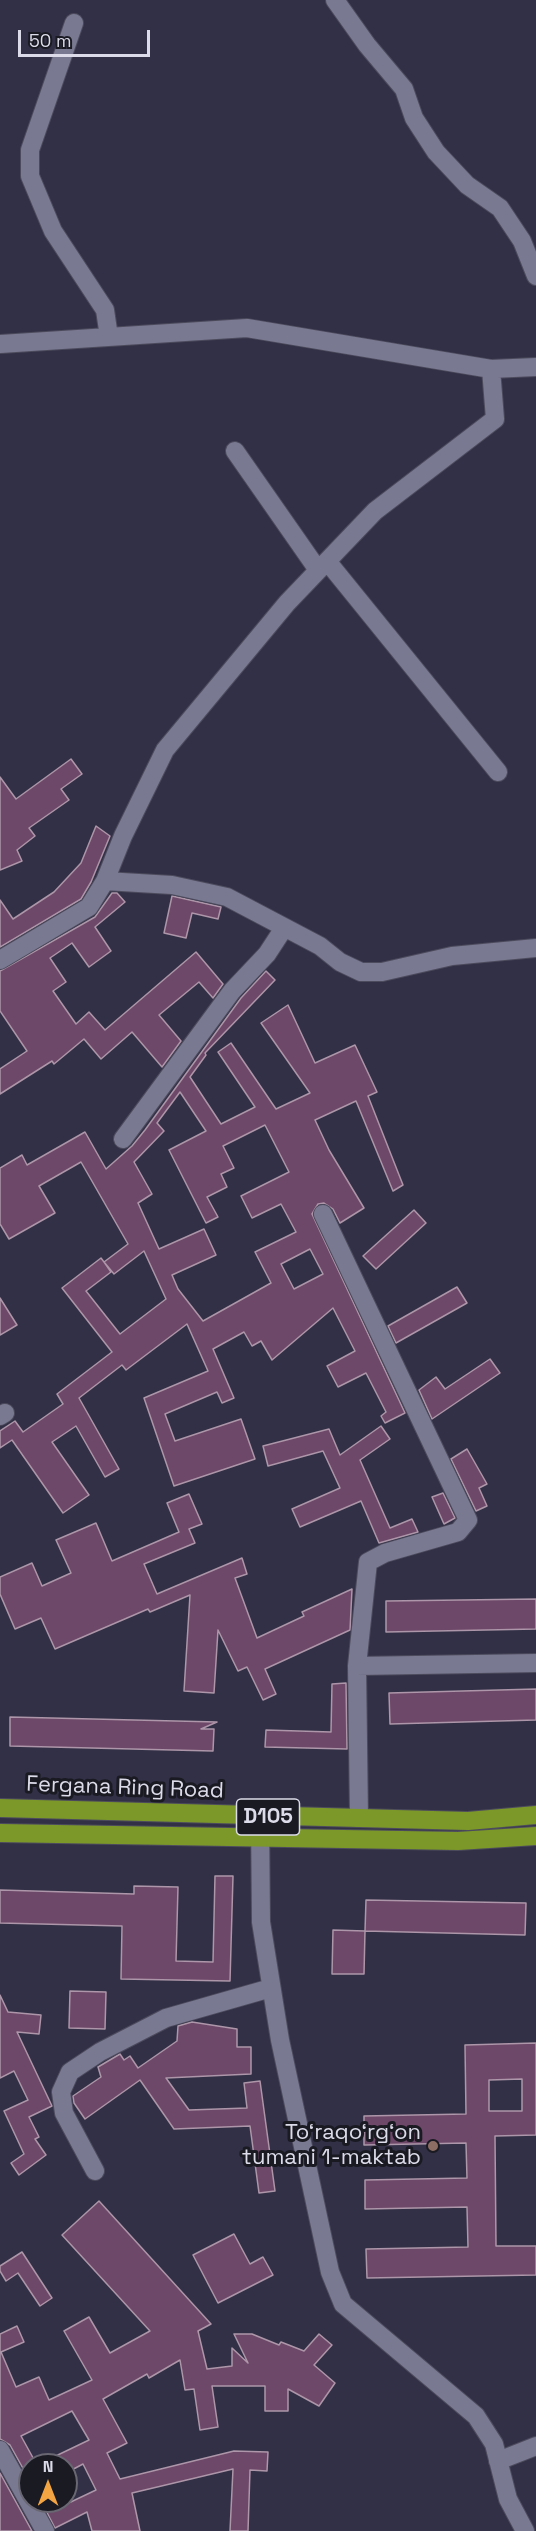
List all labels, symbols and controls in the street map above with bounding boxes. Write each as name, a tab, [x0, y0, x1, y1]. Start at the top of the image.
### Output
scale bar	[21, 18, 153, 56]
text: 50 m	[29, 29, 71, 52]
street label: Fergana Ring Road	[26, 1771, 224, 1805]
road number: D105	[236, 1799, 300, 1835]
place label: Toʻraqoʻrgʻon tumani 1-maktab	[242, 2120, 421, 2172]
marker: Toʻraqoʻrgʻon tumani 1-maktab	[426, 2139, 440, 2153]
north arrow	[18, 2453, 78, 2513]
text: N	[43, 2456, 53, 2477]

